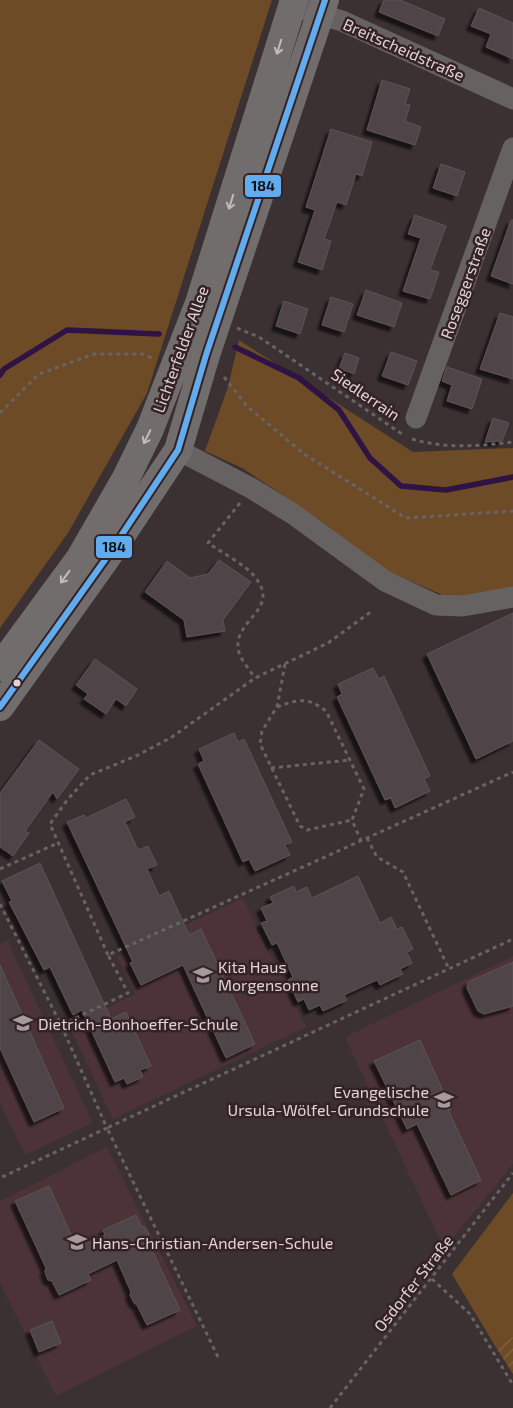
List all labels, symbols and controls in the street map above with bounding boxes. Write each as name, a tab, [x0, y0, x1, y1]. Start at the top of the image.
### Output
street label: Breitscheidstraße	[340, 14, 468, 84]
one-way arrow	[274, 38, 284, 54]
line badge: 184	[244, 174, 282, 198]
text: 184	[251, 177, 275, 194]
one-way arrow	[225, 193, 235, 209]
street label: Roseggerstraße	[436, 225, 494, 341]
street label: Lichterfelder Allee	[148, 283, 212, 415]
street label: Siedlerrain	[328, 364, 404, 424]
one-way arrow	[141, 429, 151, 444]
line badge: 184	[95, 535, 133, 559]
text: 184	[102, 538, 126, 555]
one-way arrow	[60, 570, 71, 583]
unlabelled marker	[12, 678, 22, 688]
place label: Kita Haus Morgensonne	[218, 957, 319, 994]
school or university icon: Kita Haus Morgensonne	[192, 964, 214, 986]
school or university icon: Dietrich-Bonhoeffer-Schule	[12, 1012, 34, 1034]
place label: Dietrich-Bonhoeffer-Schule	[38, 1014, 238, 1033]
place label: Evangelische Ursula-Wölfel-Grundschule	[228, 1082, 429, 1119]
school or university icon: Evangelische Ursula-Wölfel-Grundschule	[433, 1089, 455, 1111]
school or university icon: Hans-Christian-Andersen-Schule	[66, 1231, 88, 1253]
street label: Osdorfer Straße	[369, 1231, 457, 1335]
place label: Hans-Christian-Andersen-Schule	[92, 1233, 333, 1252]

